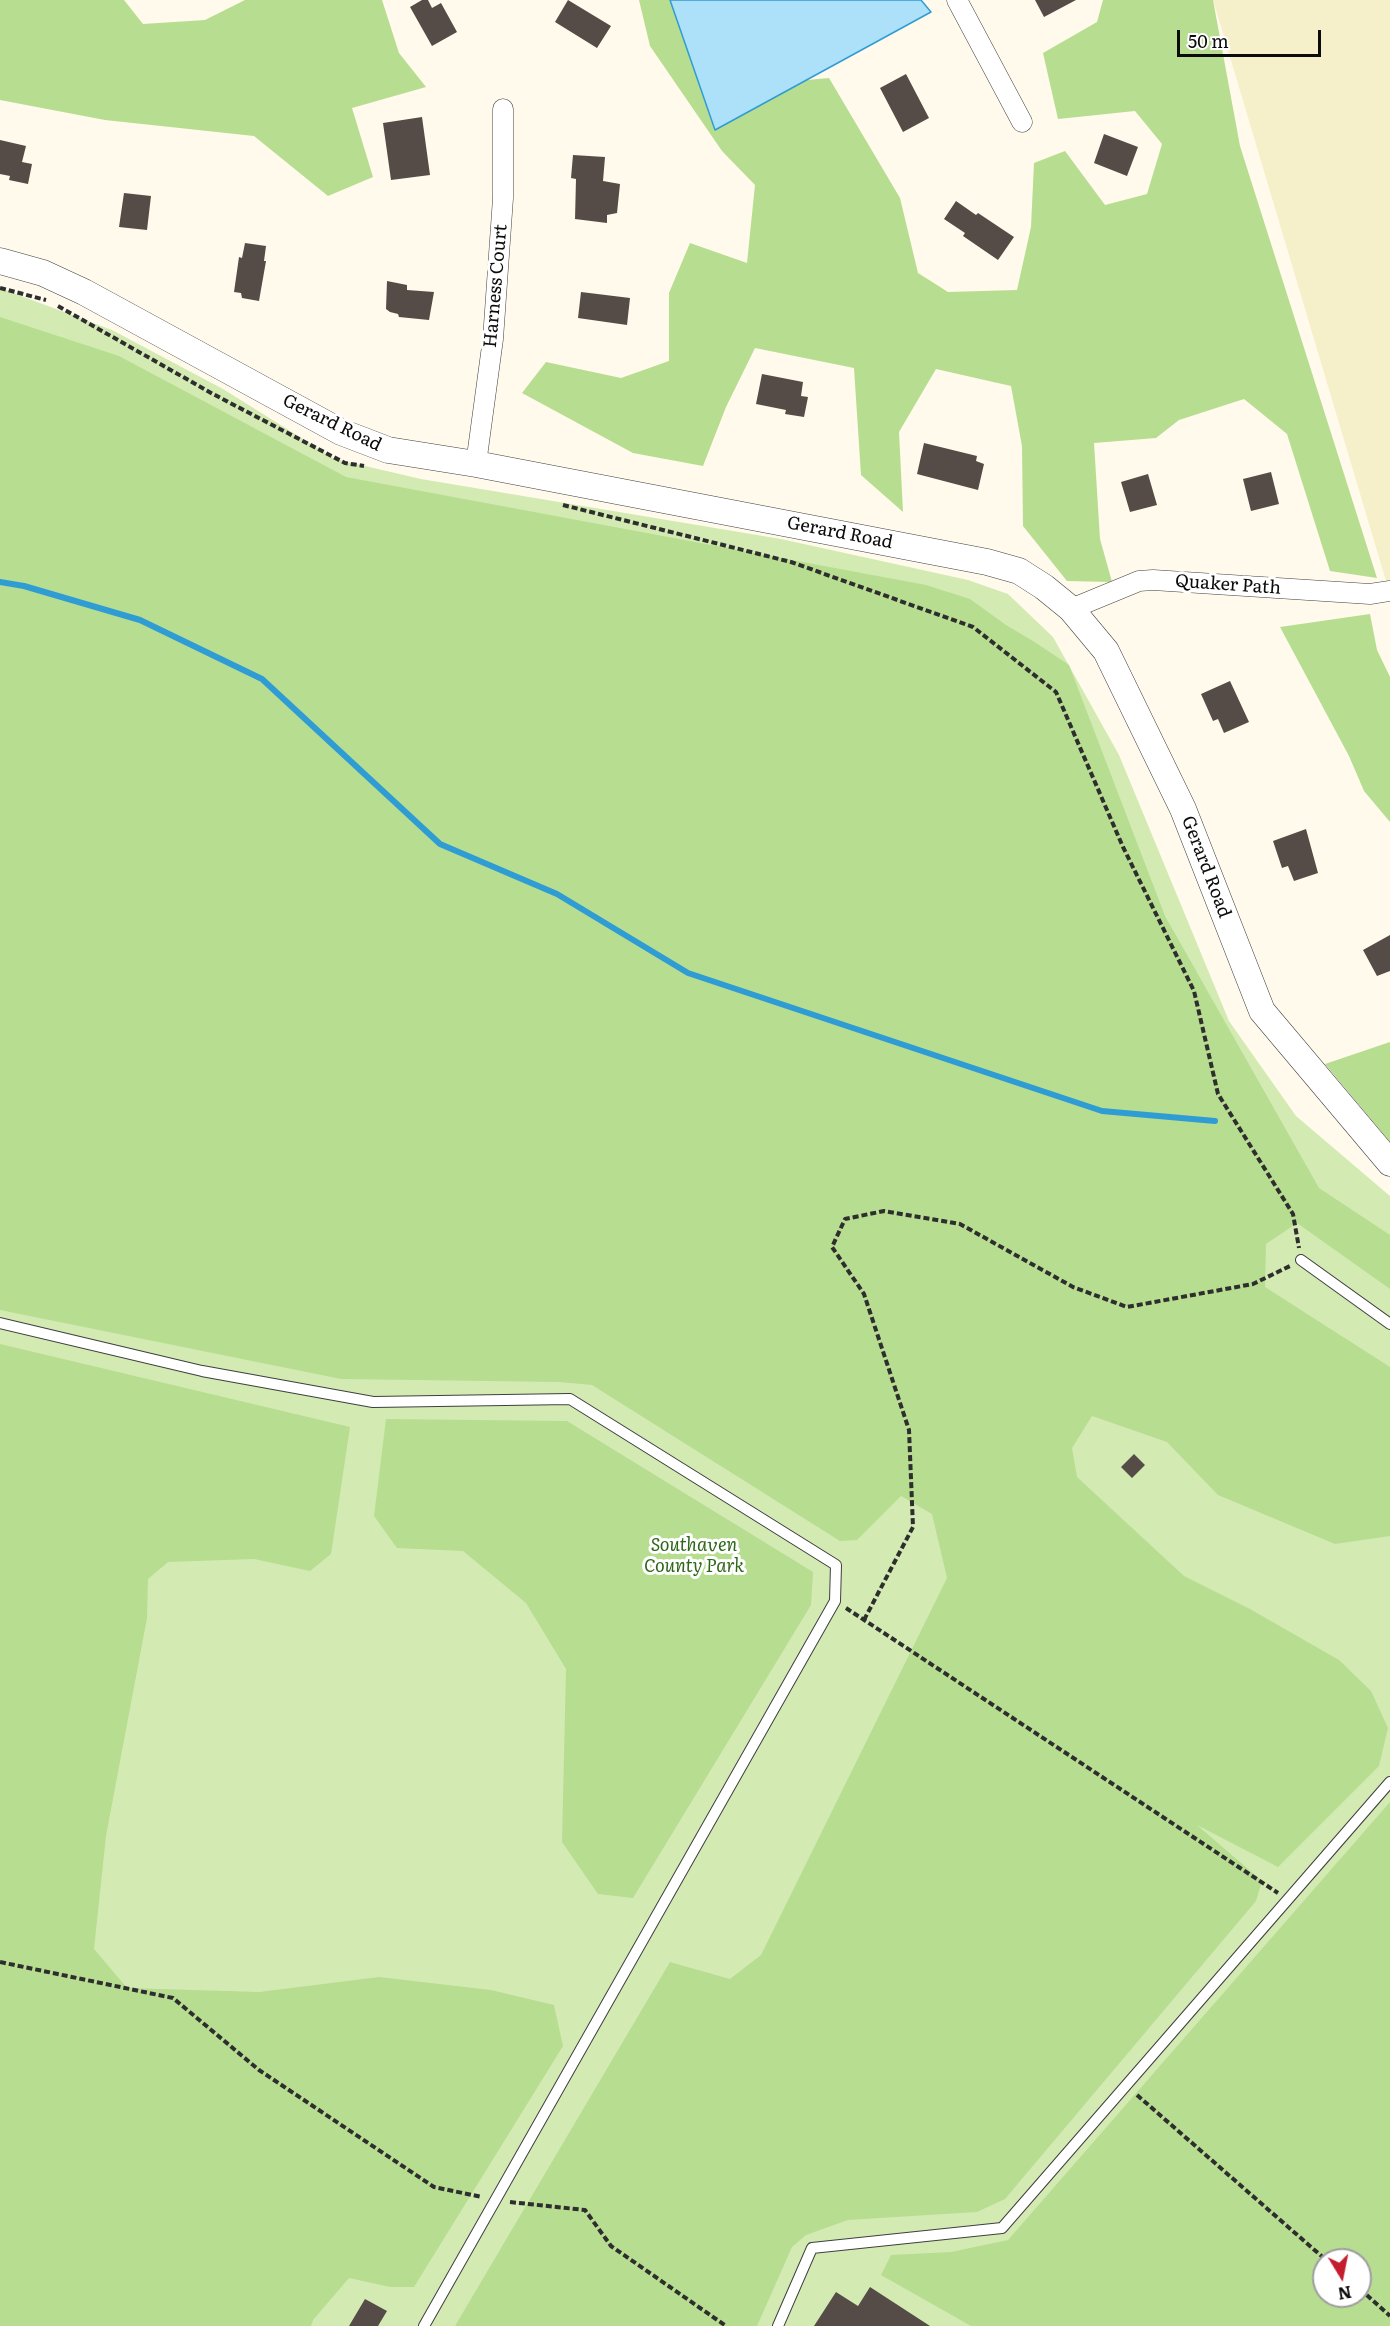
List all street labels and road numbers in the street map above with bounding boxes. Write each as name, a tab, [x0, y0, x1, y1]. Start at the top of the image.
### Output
street label: Harness Court	[480, 223, 512, 349]
street label: Gerard Road	[279, 390, 385, 456]
street label: Gerard Road	[785, 512, 895, 554]
street label: Quaker Path	[1174, 571, 1282, 599]
street label: Gerard Road	[1177, 813, 1235, 921]

